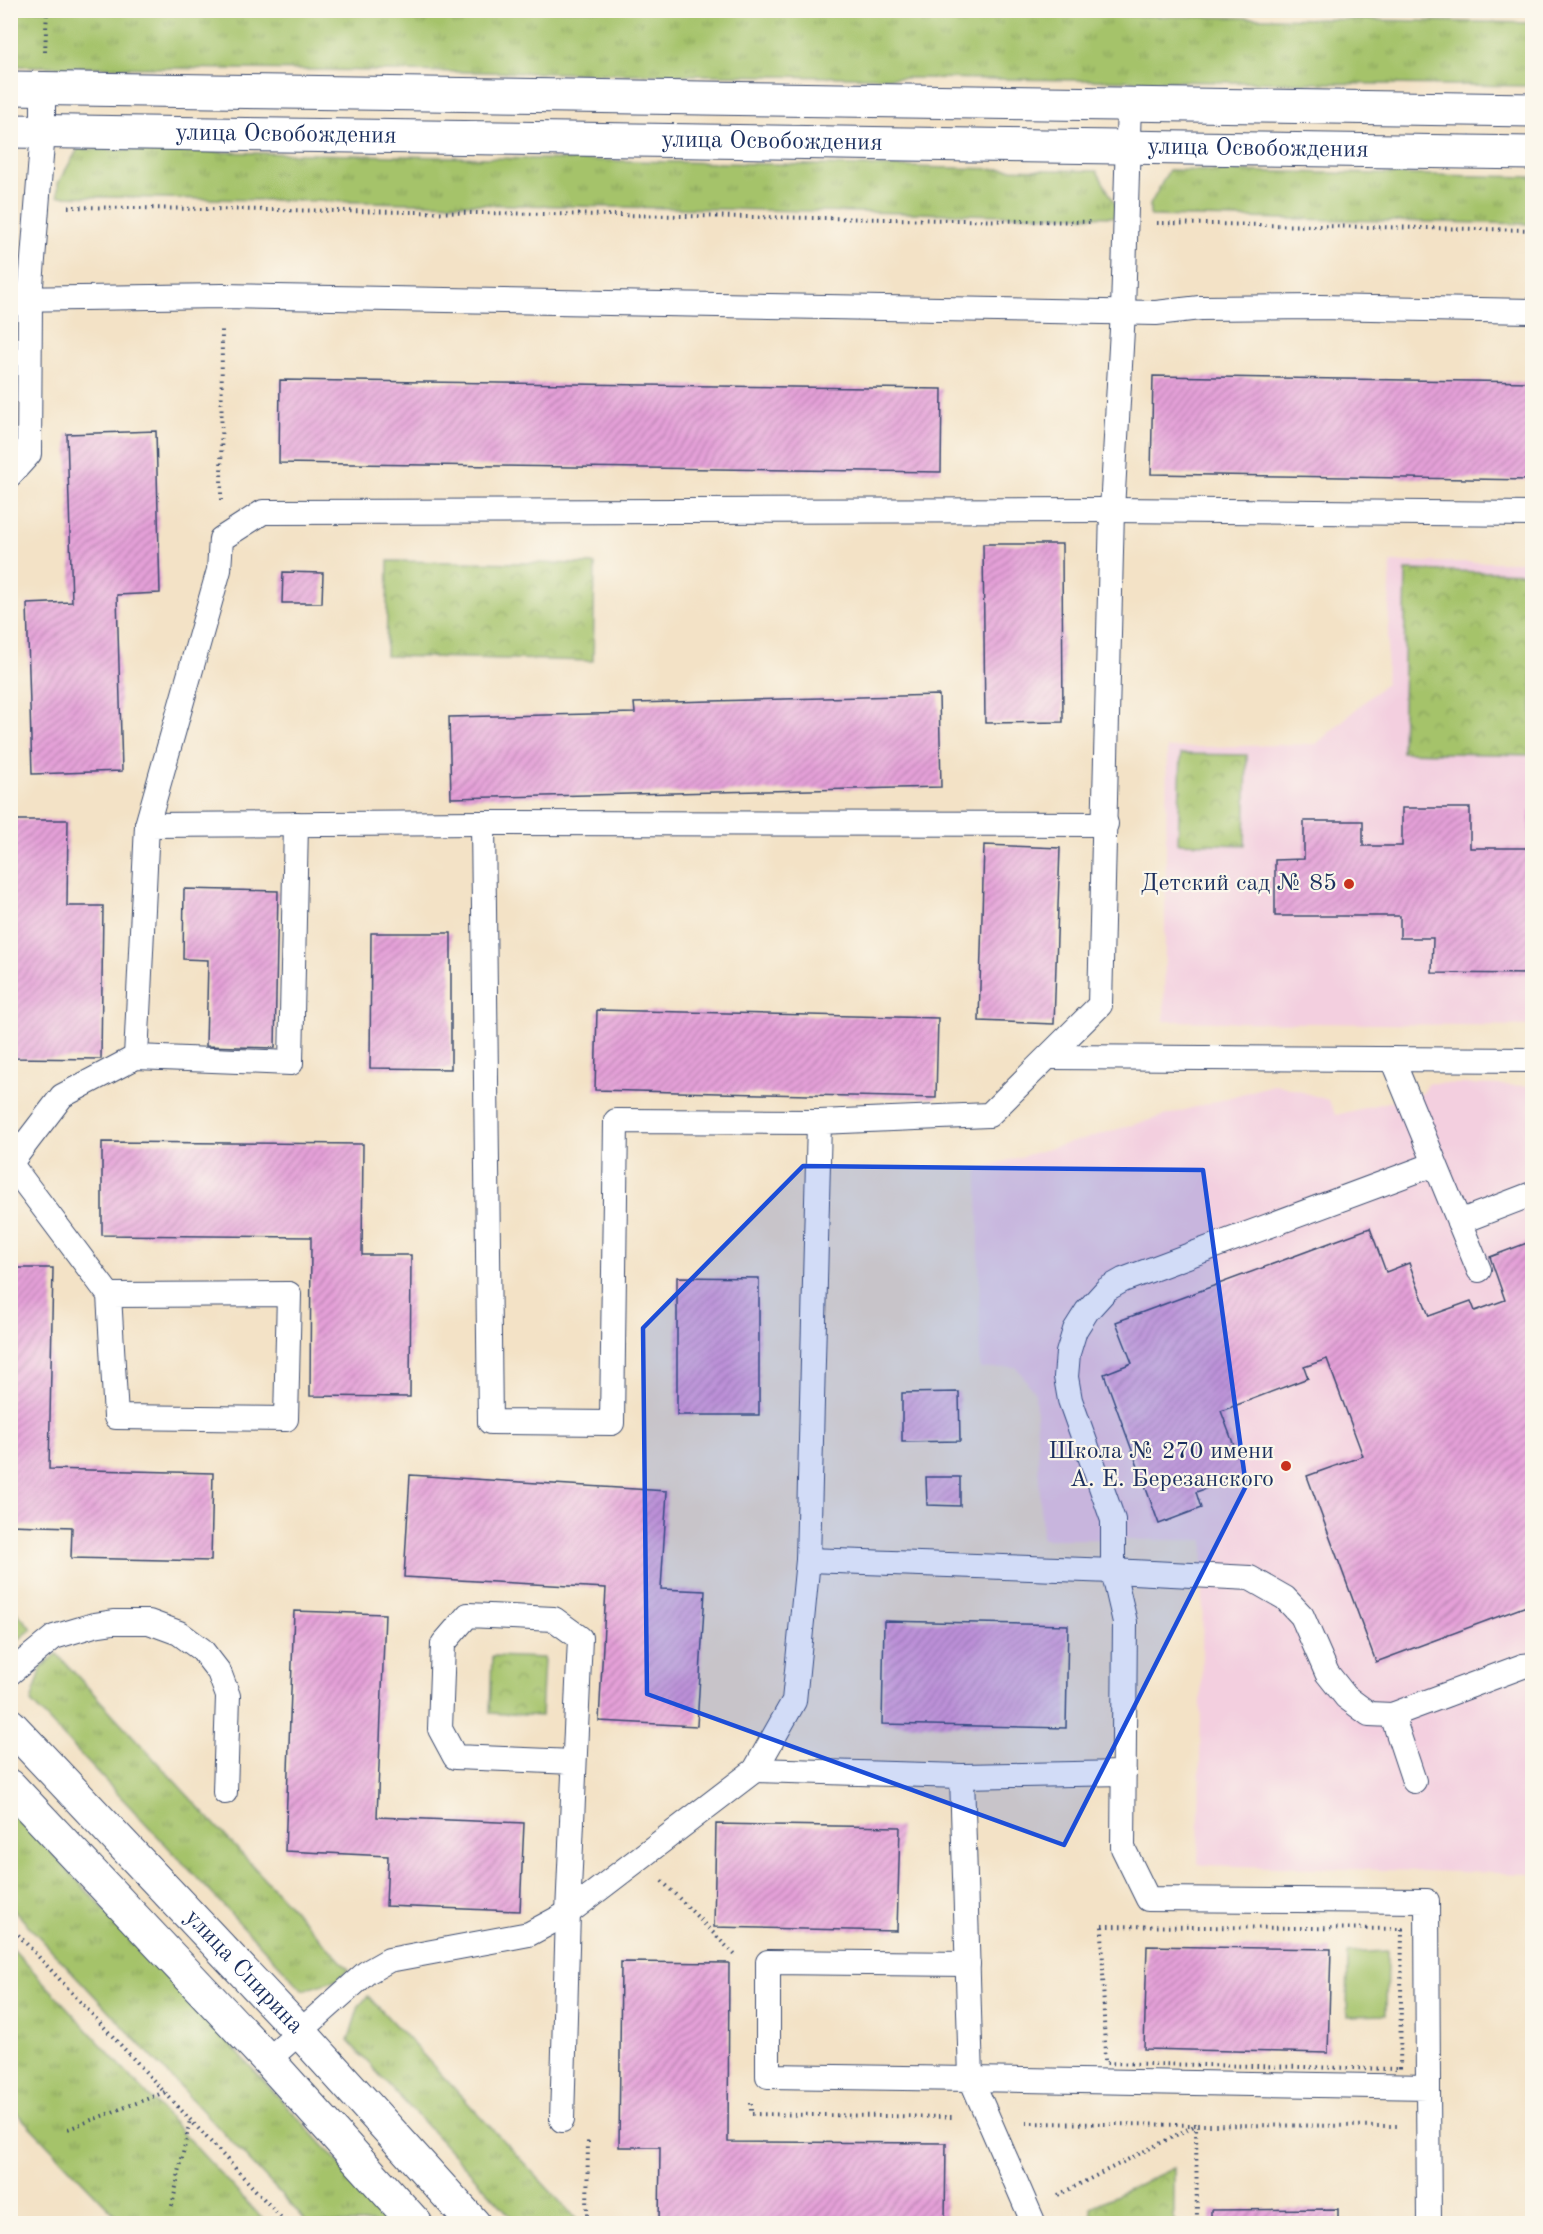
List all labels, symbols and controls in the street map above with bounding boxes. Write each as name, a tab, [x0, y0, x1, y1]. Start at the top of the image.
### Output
street label: улица Освобождения	[175, 121, 397, 149]
street label: улица Освобождения	[661, 128, 883, 156]
street label: улица Освобождения	[1147, 135, 1369, 163]
place label: Детский сад № 85	[1141, 872, 1337, 896]
marker: Детский сад № 85	[1342, 877, 1356, 891]
place label: Школа № 270 имени А. Е. Березанского	[1048, 1440, 1274, 1492]
marker: Школа № 270 имени А. Е. Березанского	[1279, 1459, 1293, 1473]
street label: улица Спирина	[180, 1906, 307, 2039]

